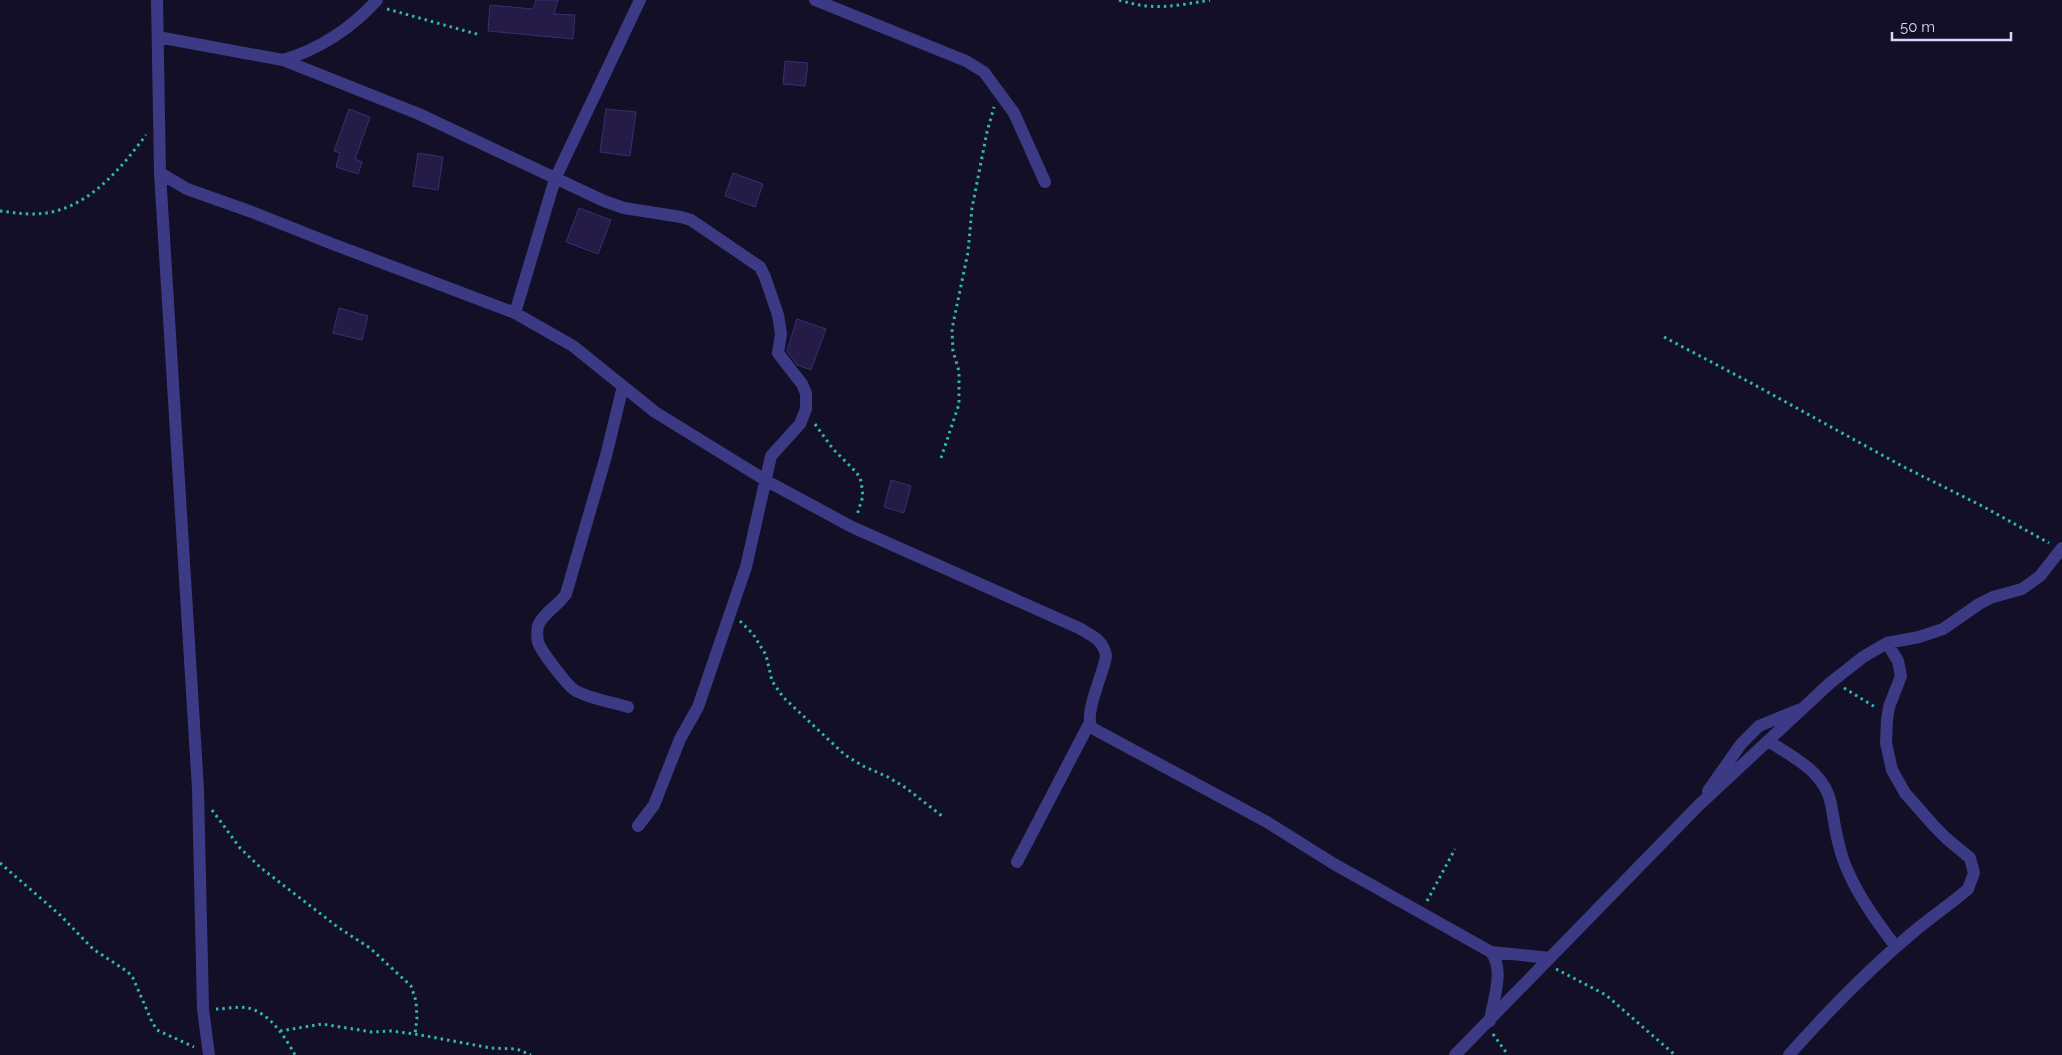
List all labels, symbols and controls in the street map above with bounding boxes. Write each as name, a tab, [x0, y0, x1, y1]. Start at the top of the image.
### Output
scale bar	[1892, 10, 2011, 42]
text: 50 m	[1900, 18, 1935, 36]

